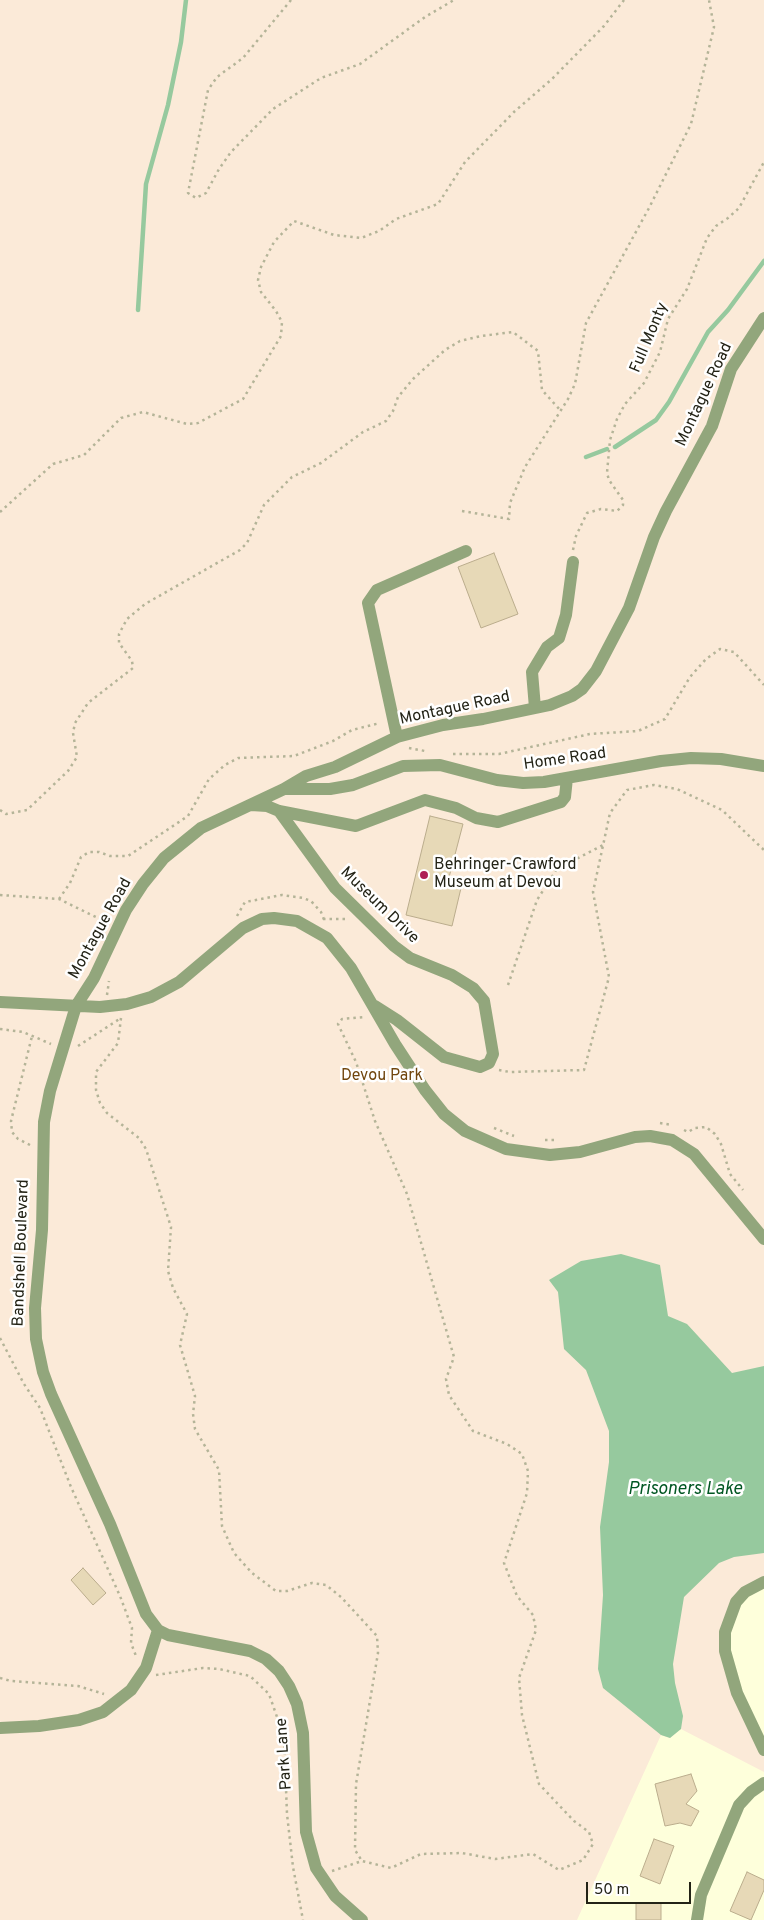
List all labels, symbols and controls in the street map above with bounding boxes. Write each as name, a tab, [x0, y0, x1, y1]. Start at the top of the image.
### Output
street label: Full Monty	[627, 300, 673, 376]
street label: Montague Road	[673, 340, 737, 450]
street label: Montague Road	[398, 688, 512, 730]
street label: Home Road	[522, 745, 608, 775]
place label: Behringer-Crawford Museum at Devou	[434, 856, 576, 894]
street label: Museum Drive	[336, 864, 422, 948]
marker: Behringer-Crawford Museum at Devou	[418, 869, 430, 881]
street label: Montague Road	[65, 875, 137, 983]
park label: Devou Park	[341, 1067, 423, 1087]
street label: Bandshell Boulevard	[10, 1179, 34, 1327]
water label: Prisoners Lake	[628, 1479, 742, 1501]
street label: Park Lane	[273, 1717, 297, 1791]
scale bar	[589, 1872, 694, 1904]
text: 50 m	[594, 1881, 629, 1900]

